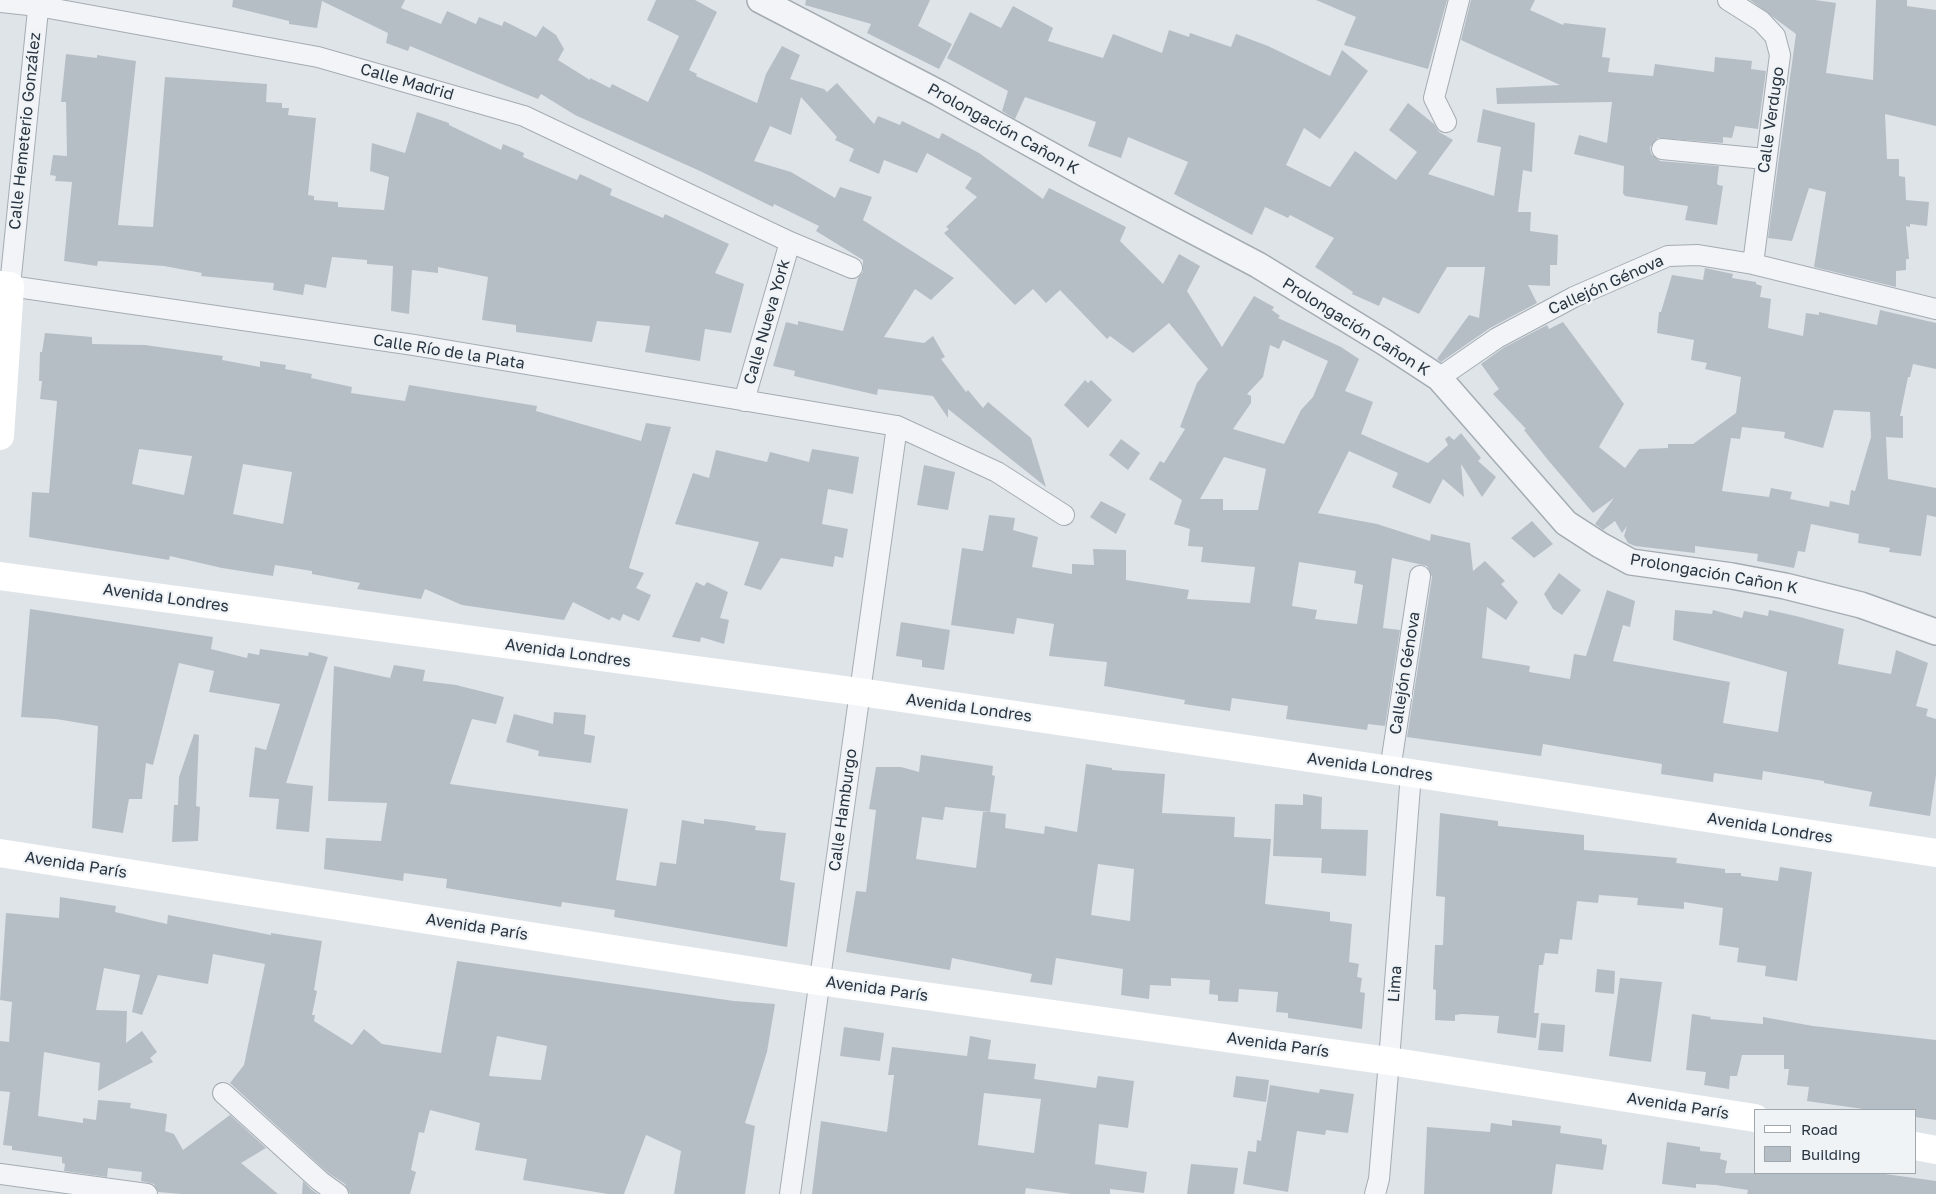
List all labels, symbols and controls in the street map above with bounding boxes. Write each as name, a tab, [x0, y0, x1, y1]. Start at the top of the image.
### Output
street label: Calle Hemeterio González	[5, 31, 45, 231]
street label: Calle Madrid	[358, 60, 456, 104]
street label: Calle Verdugo	[1754, 66, 1788, 174]
street label: Prolongación Cañon K	[924, 79, 1082, 179]
street label: Callejón Génova	[1545, 251, 1667, 319]
street label: Calle Nueva York	[740, 257, 794, 387]
street label: Prolongación Cañon K	[1279, 274, 1433, 380]
street label: Calle Río de la Plata	[372, 331, 526, 373]
street label: Prolongación Cañon K	[1629, 550, 1799, 598]
street label: Avenida Londres	[102, 580, 230, 616]
street label: Callejón Génova	[1386, 610, 1424, 736]
street label: Avenida Londres	[504, 635, 632, 671]
street label: Avenida Londres	[905, 690, 1033, 726]
street label: Calle Hamburgo	[825, 747, 861, 873]
street label: Avenida Londres	[1306, 749, 1434, 785]
street label: Avenida Londres	[1706, 809, 1834, 847]
street label: Avenida París	[24, 847, 128, 883]
street label: Avenida París	[425, 909, 529, 945]
street label: Lima	[1384, 965, 1406, 1003]
street label: Avenida París	[825, 972, 929, 1006]
street label: Avenida París	[1226, 1028, 1330, 1062]
street label: Avenida París	[1626, 1088, 1730, 1124]
legend	[1754, 1109, 1916, 1174]
text: Road	[1801, 1120, 1838, 1138]
text: Building	[1801, 1145, 1861, 1163]

